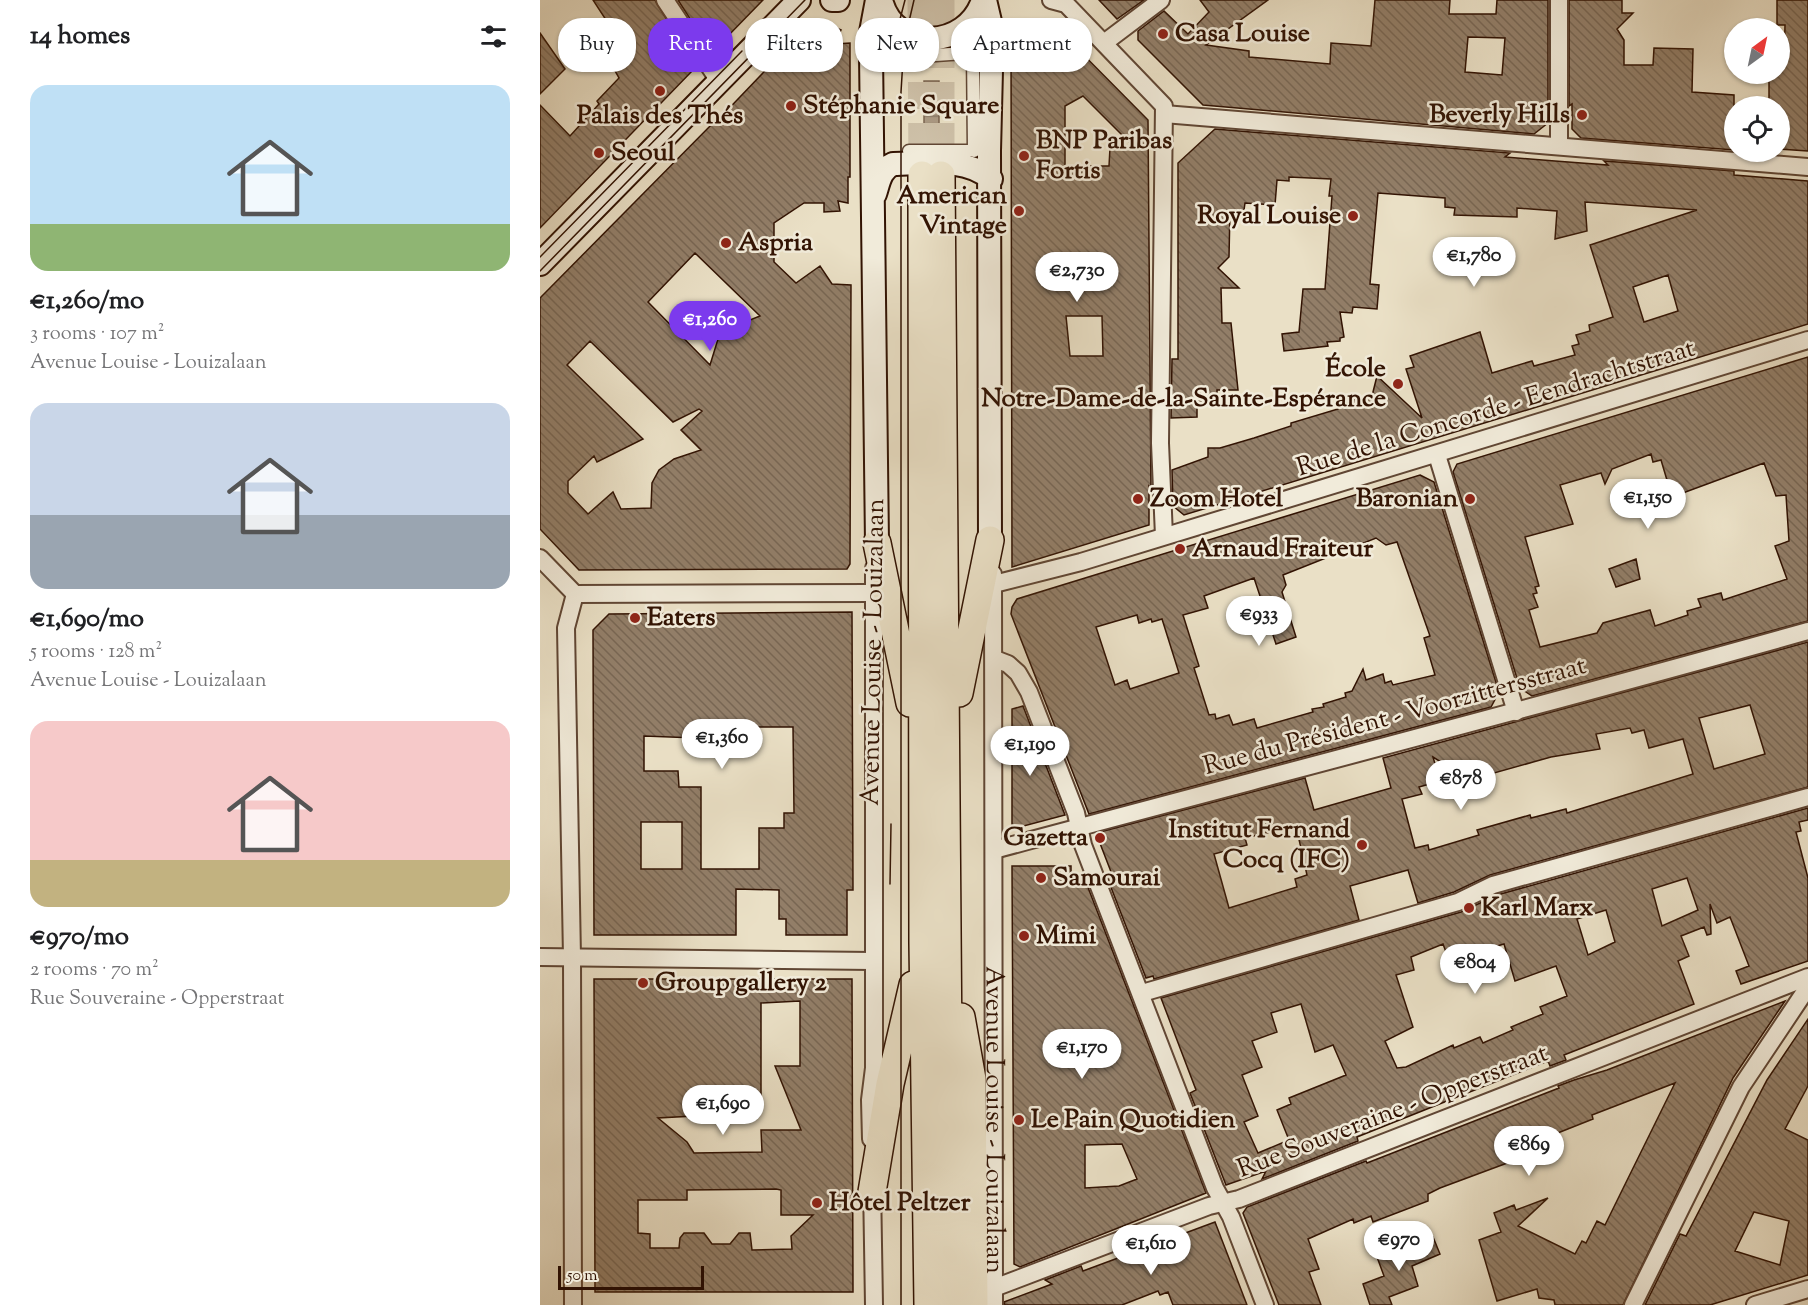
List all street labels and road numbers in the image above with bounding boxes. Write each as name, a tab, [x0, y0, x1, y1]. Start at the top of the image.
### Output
street label: Rue de la Concorde - Eendrachtstraat	[1292, 331, 1700, 487]
street label: Avenue Louise - Louizalaan	[853, 498, 895, 806]
street label: Rue du Président - Voorzittersstraat	[1200, 648, 1590, 786]
street label: Avenue Louise - Louizalaan	[975, 966, 1012, 1274]
street label: Rue Souveraine - Opperstraat	[1232, 1035, 1554, 1189]

